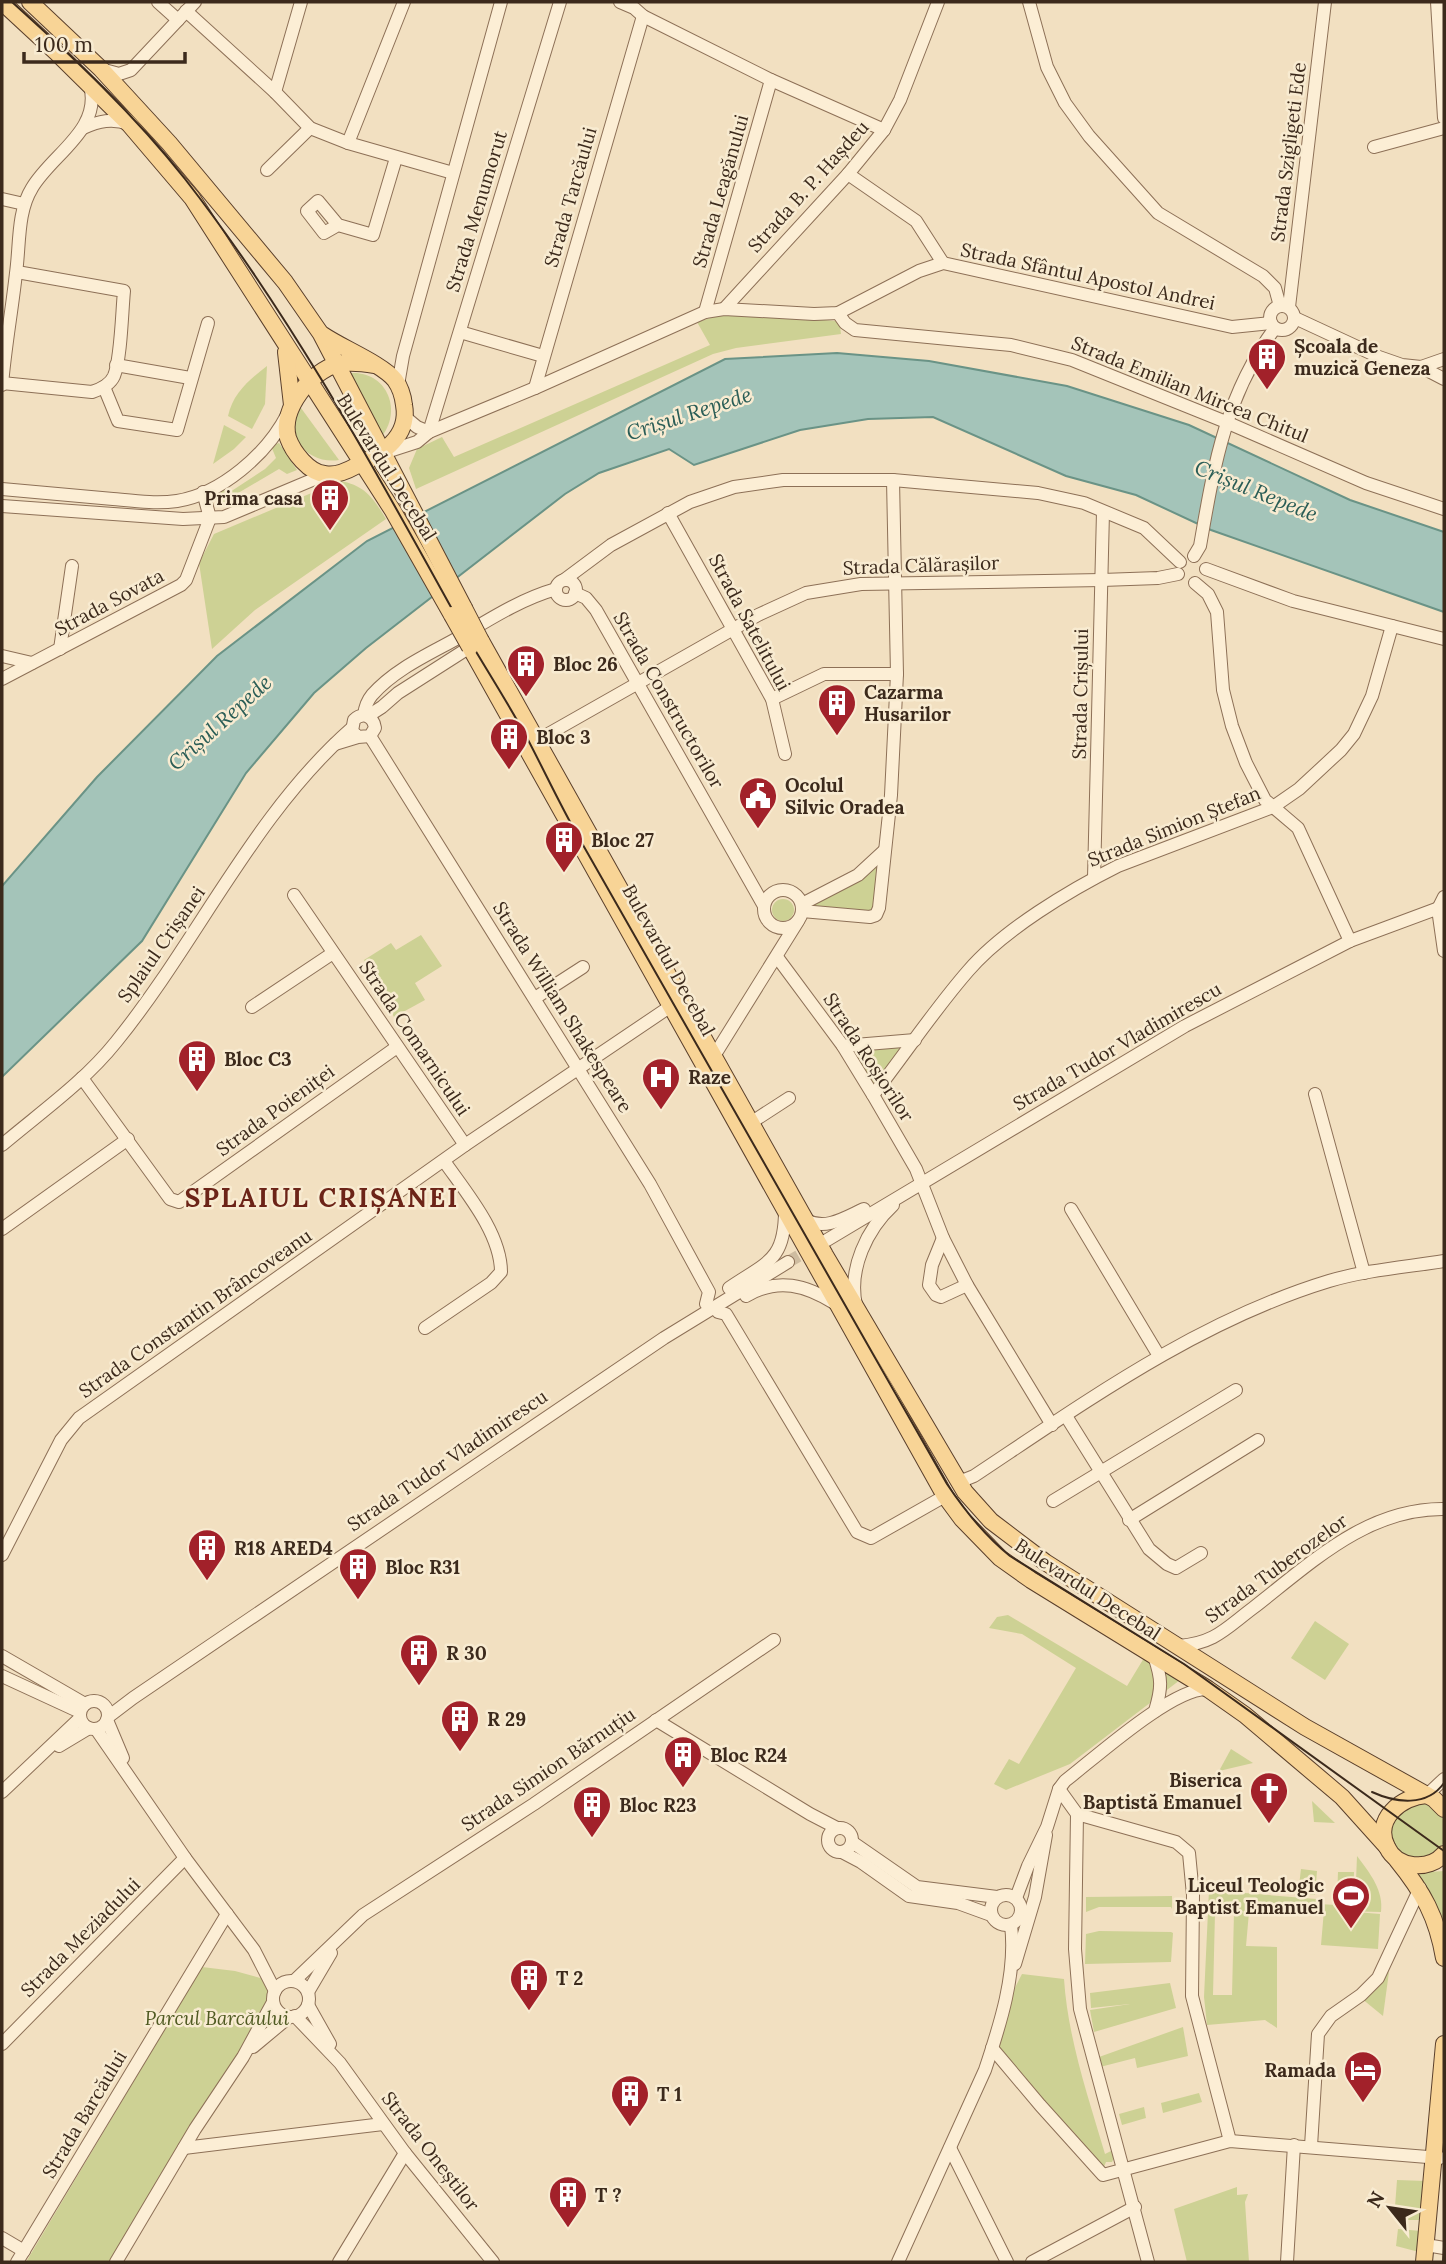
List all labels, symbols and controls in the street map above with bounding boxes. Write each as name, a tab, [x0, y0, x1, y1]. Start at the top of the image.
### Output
scale bar	[24, 21, 186, 65]
text: 100 m	[35, 31, 93, 58]
street label: Strada Szigligeti Ede	[1265, 61, 1311, 243]
street label: Strada Leagănului	[687, 112, 753, 270]
street label: Strada B. P. Hașdeu	[742, 115, 874, 257]
street label: Strada Tarcăului	[539, 124, 601, 270]
street label: Strada Menumorut	[440, 127, 512, 295]
street label: Strada Sfântul Apostol Andrei	[959, 237, 1217, 315]
street label: Strada Emilian Mircea Chitul	[1068, 330, 1312, 448]
place label: Școala de muzică Geneza	[1294, 334, 1431, 380]
building icon: Școala de muzică Geneza	[1246, 336, 1288, 391]
water label: Crișul Repede	[623, 381, 755, 447]
street label: Bulevardul Decebal	[332, 389, 442, 545]
water label: Crișul Repede	[1191, 454, 1322, 527]
building icon: Prima casa	[309, 477, 351, 532]
place label: Prima casa	[204, 486, 303, 510]
street label: Strada Satelitului	[704, 549, 796, 695]
street label: Strada Călărașilor	[842, 550, 1000, 580]
street label: Strada Sovata	[50, 563, 168, 641]
street label: Strada Constructorilor	[609, 607, 730, 793]
street label: Strada Crișului	[1067, 628, 1093, 760]
building icon: Bloc 26	[505, 643, 547, 698]
place label: Bloc 26	[553, 652, 618, 676]
water label: Crișul Repede	[162, 669, 277, 776]
place label: Cazarma Husarilor	[864, 680, 951, 726]
building icon: Cazarma Husarilor	[816, 682, 858, 737]
building icon: Bloc 3	[488, 716, 530, 771]
place label: Bloc 3	[536, 725, 591, 749]
place label: Ocolul Silvic Oradea	[785, 773, 905, 819]
public building icon: Ocolul Silvic Oradea	[737, 775, 779, 830]
street label: Strada Simion Ștefan	[1084, 780, 1264, 872]
building icon: Bloc 27	[543, 819, 585, 874]
place label: Bloc 27	[591, 828, 654, 852]
street label: Bulevardul Decebal	[617, 880, 721, 1040]
street label: Splaiul Crișanei	[112, 881, 210, 1007]
street label: Strada William Shakespeare	[488, 897, 638, 1117]
street label: Strada Comarnicului	[354, 956, 476, 1120]
street label: Strada Tudor Vladimirescu	[1009, 976, 1225, 1116]
street label: Strada Roșiorilor	[819, 988, 920, 1126]
building icon: Bloc C3	[176, 1038, 218, 1093]
place label: Bloc C3	[224, 1047, 292, 1071]
hospital icon: Raze	[640, 1056, 682, 1111]
street label: Strada Poieniței	[211, 1059, 339, 1161]
place label: Raze	[688, 1065, 731, 1089]
district label: SPLAIUL CRIȘANEI	[185, 1181, 459, 1215]
street label: Strada Constantin Brâncoveanu	[74, 1223, 316, 1403]
street label: Strada Tudor Vladimirescu	[342, 1384, 552, 1536]
street label: Strada Tuberozelor	[1200, 1508, 1353, 1628]
building icon: R18 ARED4	[186, 1527, 228, 1582]
street label: Bulevardul Decebal	[1010, 1533, 1166, 1645]
place label: R18 ARED4	[234, 1536, 333, 1560]
building icon: Bloc R31	[337, 1546, 379, 1601]
place label: Bloc R31	[385, 1555, 460, 1579]
building icon: R 30	[398, 1632, 440, 1687]
place label: R 30	[446, 1641, 487, 1665]
building icon: R 29	[439, 1698, 481, 1753]
street label: Strada Simion Bărnuțiu	[456, 1702, 640, 1836]
place label: R 29	[487, 1707, 526, 1731]
building icon: Bloc R24	[662, 1734, 704, 1789]
place label: Bloc R24	[710, 1743, 787, 1767]
place label: Biserica Baptistă Emanuel	[1083, 1768, 1242, 1814]
church icon: Biserica Baptistă Emanuel	[1248, 1770, 1290, 1825]
building icon: Bloc R23	[571, 1784, 613, 1839]
place label: Bloc R23	[619, 1793, 697, 1817]
street label: Strada Meziadului	[15, 1872, 145, 2002]
place label: Liceul Teologic Baptist Emanuel	[1175, 1873, 1324, 1919]
sports icon: Liceul Teologic Baptist Emanuel	[1330, 1875, 1372, 1930]
building icon: T 2	[508, 1957, 550, 2012]
place label: T 2	[556, 1966, 583, 1990]
park label: Parcul Barcăului	[145, 2006, 289, 2030]
street label: Strada Barcăului	[36, 2046, 132, 2182]
hotel icon: Ramada	[1342, 2049, 1384, 2104]
place label: Ramada	[1264, 2058, 1336, 2082]
building icon: T 1	[609, 2073, 651, 2128]
place label: T 1	[657, 2082, 682, 2106]
street label: Strada Oneștilor	[377, 2086, 486, 2216]
north arrow	[1355, 2173, 1425, 2243]
building icon: T ?	[547, 2174, 589, 2229]
place label: T ?	[595, 2183, 622, 2207]
text: N	[1361, 2187, 1389, 2212]

